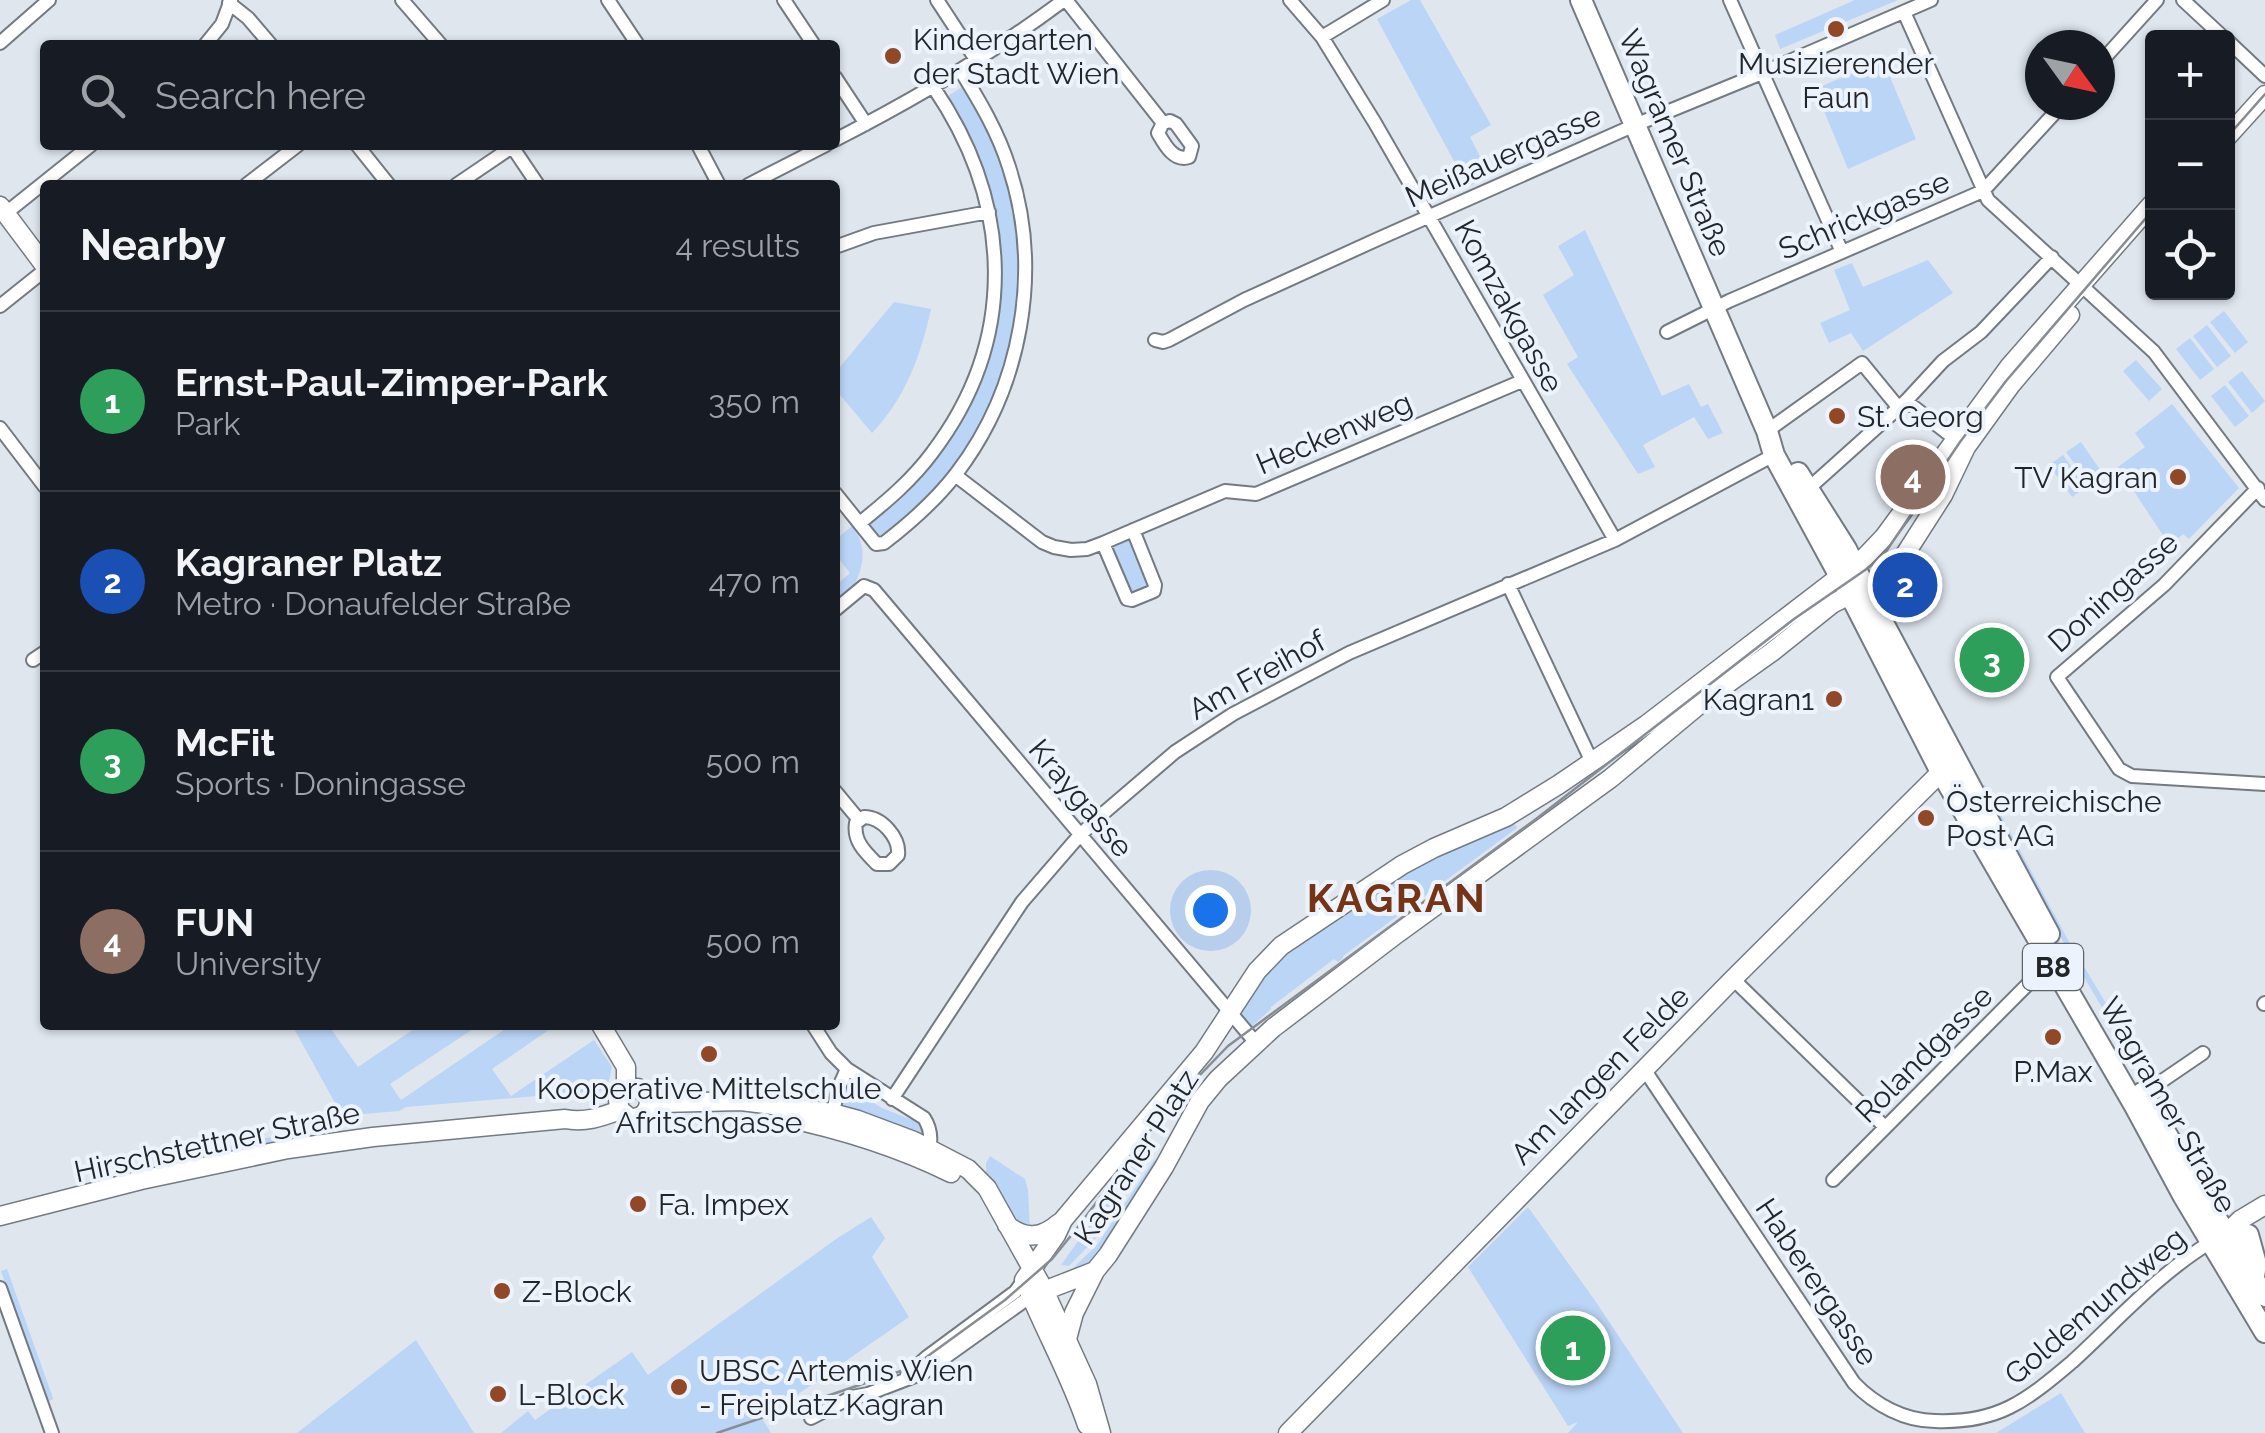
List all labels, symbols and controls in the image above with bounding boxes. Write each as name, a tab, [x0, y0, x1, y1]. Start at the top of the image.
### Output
marker: Musizierender Faun	[1825, 18, 1847, 40]
place label: Kindergarten der Stadt Wien	[913, 22, 1119, 91]
street label: Wagramer Straße	[1611, 24, 1739, 262]
north arrow	[2025, 30, 2115, 120]
map controls	[2145, 30, 2235, 300]
button: +	[2145, 30, 2235, 120]
search box	[40, 40, 840, 150]
marker: Kindergarten der Stadt Wien	[882, 45, 904, 67]
place label: Musizierender Faun	[1738, 46, 1934, 115]
icon: search	[75, 68, 130, 123]
text: Search here	[155, 73, 366, 118]
street label: Meißauergasse	[1400, 97, 1606, 215]
button: −	[2145, 120, 2235, 210]
street label: Schrickgasse	[1773, 163, 1955, 267]
button: locate	[2145, 210, 2235, 300]
street label: Komzakgasse	[1447, 214, 1571, 398]
text: Nearby	[80, 221, 226, 270]
text: 4 results	[676, 227, 800, 264]
text: Ernst-Paul-Zimper-Park	[175, 360, 608, 405]
text: 1	[105, 383, 120, 420]
text: 350 m	[708, 383, 800, 420]
street label: Heckenweg	[1251, 384, 1417, 482]
place label: St. Georg	[1857, 399, 1984, 434]
text: Park	[175, 405, 240, 442]
marker: St. Georg	[1826, 405, 1848, 427]
pin: 4	[1880, 440, 1946, 514]
place label: TV Kagran	[2014, 460, 2158, 495]
marker: TV Kagran	[2167, 466, 2189, 488]
street label: Doningasse	[2041, 525, 2185, 659]
text: Kagraner Platz	[175, 540, 442, 585]
pin: 2	[1872, 548, 1938, 622]
text: 2	[103, 563, 122, 600]
text: 470 m	[709, 563, 800, 600]
text: Metro · Donaufelder Straße	[175, 585, 571, 622]
pin: 3	[1960, 622, 2024, 698]
street label: Am Freihof	[1182, 623, 1333, 727]
place label: Kagran1	[1703, 682, 1814, 717]
marker: Kagran1	[1823, 688, 1845, 710]
text: McFit	[175, 720, 275, 765]
street label: Kraygasse	[1022, 732, 1140, 864]
text: 3	[104, 743, 121, 780]
text: 500 m	[706, 743, 800, 780]
text: Sports · Doningasse	[175, 765, 466, 802]
place label: Österreichische Post AG	[1946, 784, 2162, 853]
marker: Österreichische Post AG	[1915, 807, 1937, 829]
district label: KAGRAN	[1307, 874, 1487, 921]
your location	[1185, 885, 1236, 936]
text: FUN	[175, 900, 254, 945]
text: 4	[103, 923, 122, 960]
text: 500 m	[706, 923, 800, 960]
road number: B8	[2023, 944, 2083, 990]
text: University	[175, 945, 322, 982]
street label: Rolandgasse	[1848, 978, 2000, 1130]
street label: Am langen Felde	[1504, 979, 1696, 1171]
street label: Wagramer Straße	[2092, 991, 2244, 1219]
marker: P.Max	[2042, 1026, 2064, 1048]
marker: Kooperative Mittelschule Afritschgasse	[698, 1043, 720, 1065]
place label: P.Max	[2013, 1054, 2093, 1089]
street label: Kagraner Platz	[1066, 1063, 1206, 1251]
place label: Kooperative Mittelschule Afritschgasse	[537, 1071, 881, 1140]
street label: Hirschstettner Straße	[71, 1095, 363, 1189]
place label: Fa. Impex	[658, 1187, 789, 1222]
street label: Haberergasse	[1748, 1192, 1886, 1372]
marker: Fa. Impex	[627, 1193, 649, 1215]
street label: Goldemundweg	[1997, 1220, 2193, 1392]
place label: Z-Block	[522, 1274, 632, 1309]
marker: Z-Block	[491, 1280, 513, 1302]
pin: 1	[1540, 1310, 1606, 1386]
place label: UBSC Artemis Wien - Freiplatz Kagran	[699, 1353, 974, 1422]
marker: UBSC Artemis Wien - Freiplatz Kagran	[668, 1376, 690, 1398]
place label: L-Block	[518, 1377, 625, 1412]
marker: L-Block	[487, 1383, 509, 1405]

